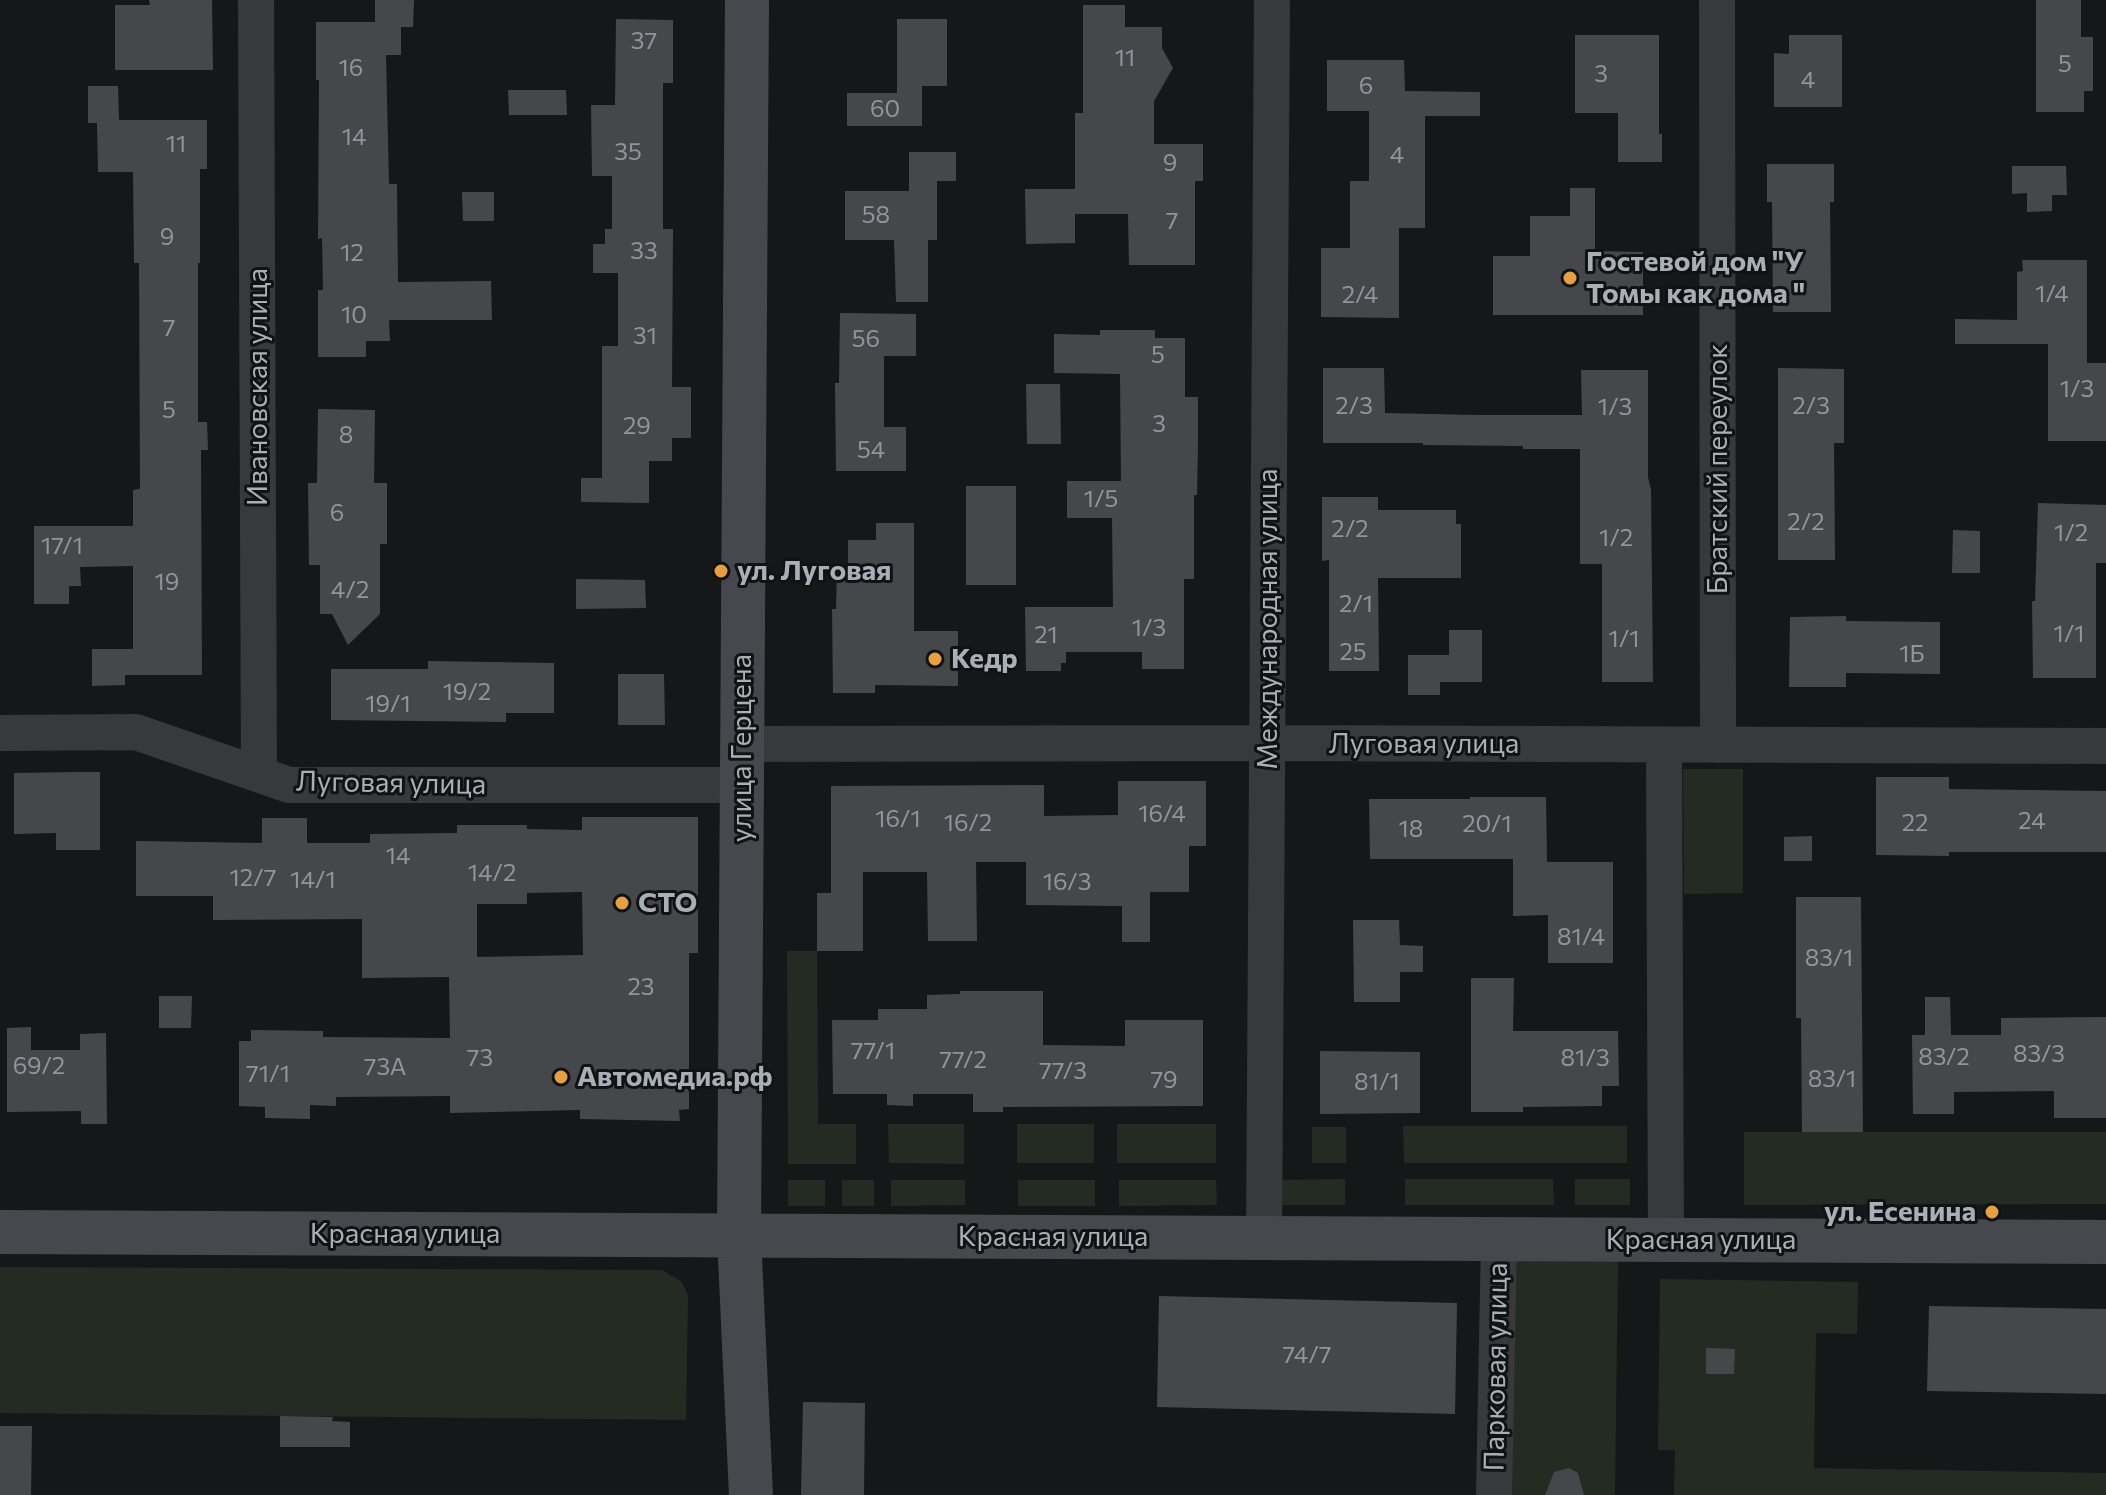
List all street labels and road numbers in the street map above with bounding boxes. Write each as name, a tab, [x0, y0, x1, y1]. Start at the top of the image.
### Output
street label: Ивановская улица	[241, 268, 275, 506]
street label: Братский переулок	[1701, 344, 1735, 594]
street label: Международная улица	[1251, 468, 1285, 770]
street label: улица Герцена	[725, 654, 759, 842]
street label: Луговая улица	[1329, 727, 1519, 761]
street label: Луговая улица	[296, 765, 486, 801]
street label: Красная улица	[310, 1217, 500, 1251]
street label: Красная улица	[958, 1220, 1148, 1254]
street label: Красная улица	[1606, 1223, 1796, 1257]
street label: Парковая улица	[1477, 1262, 1515, 1472]

